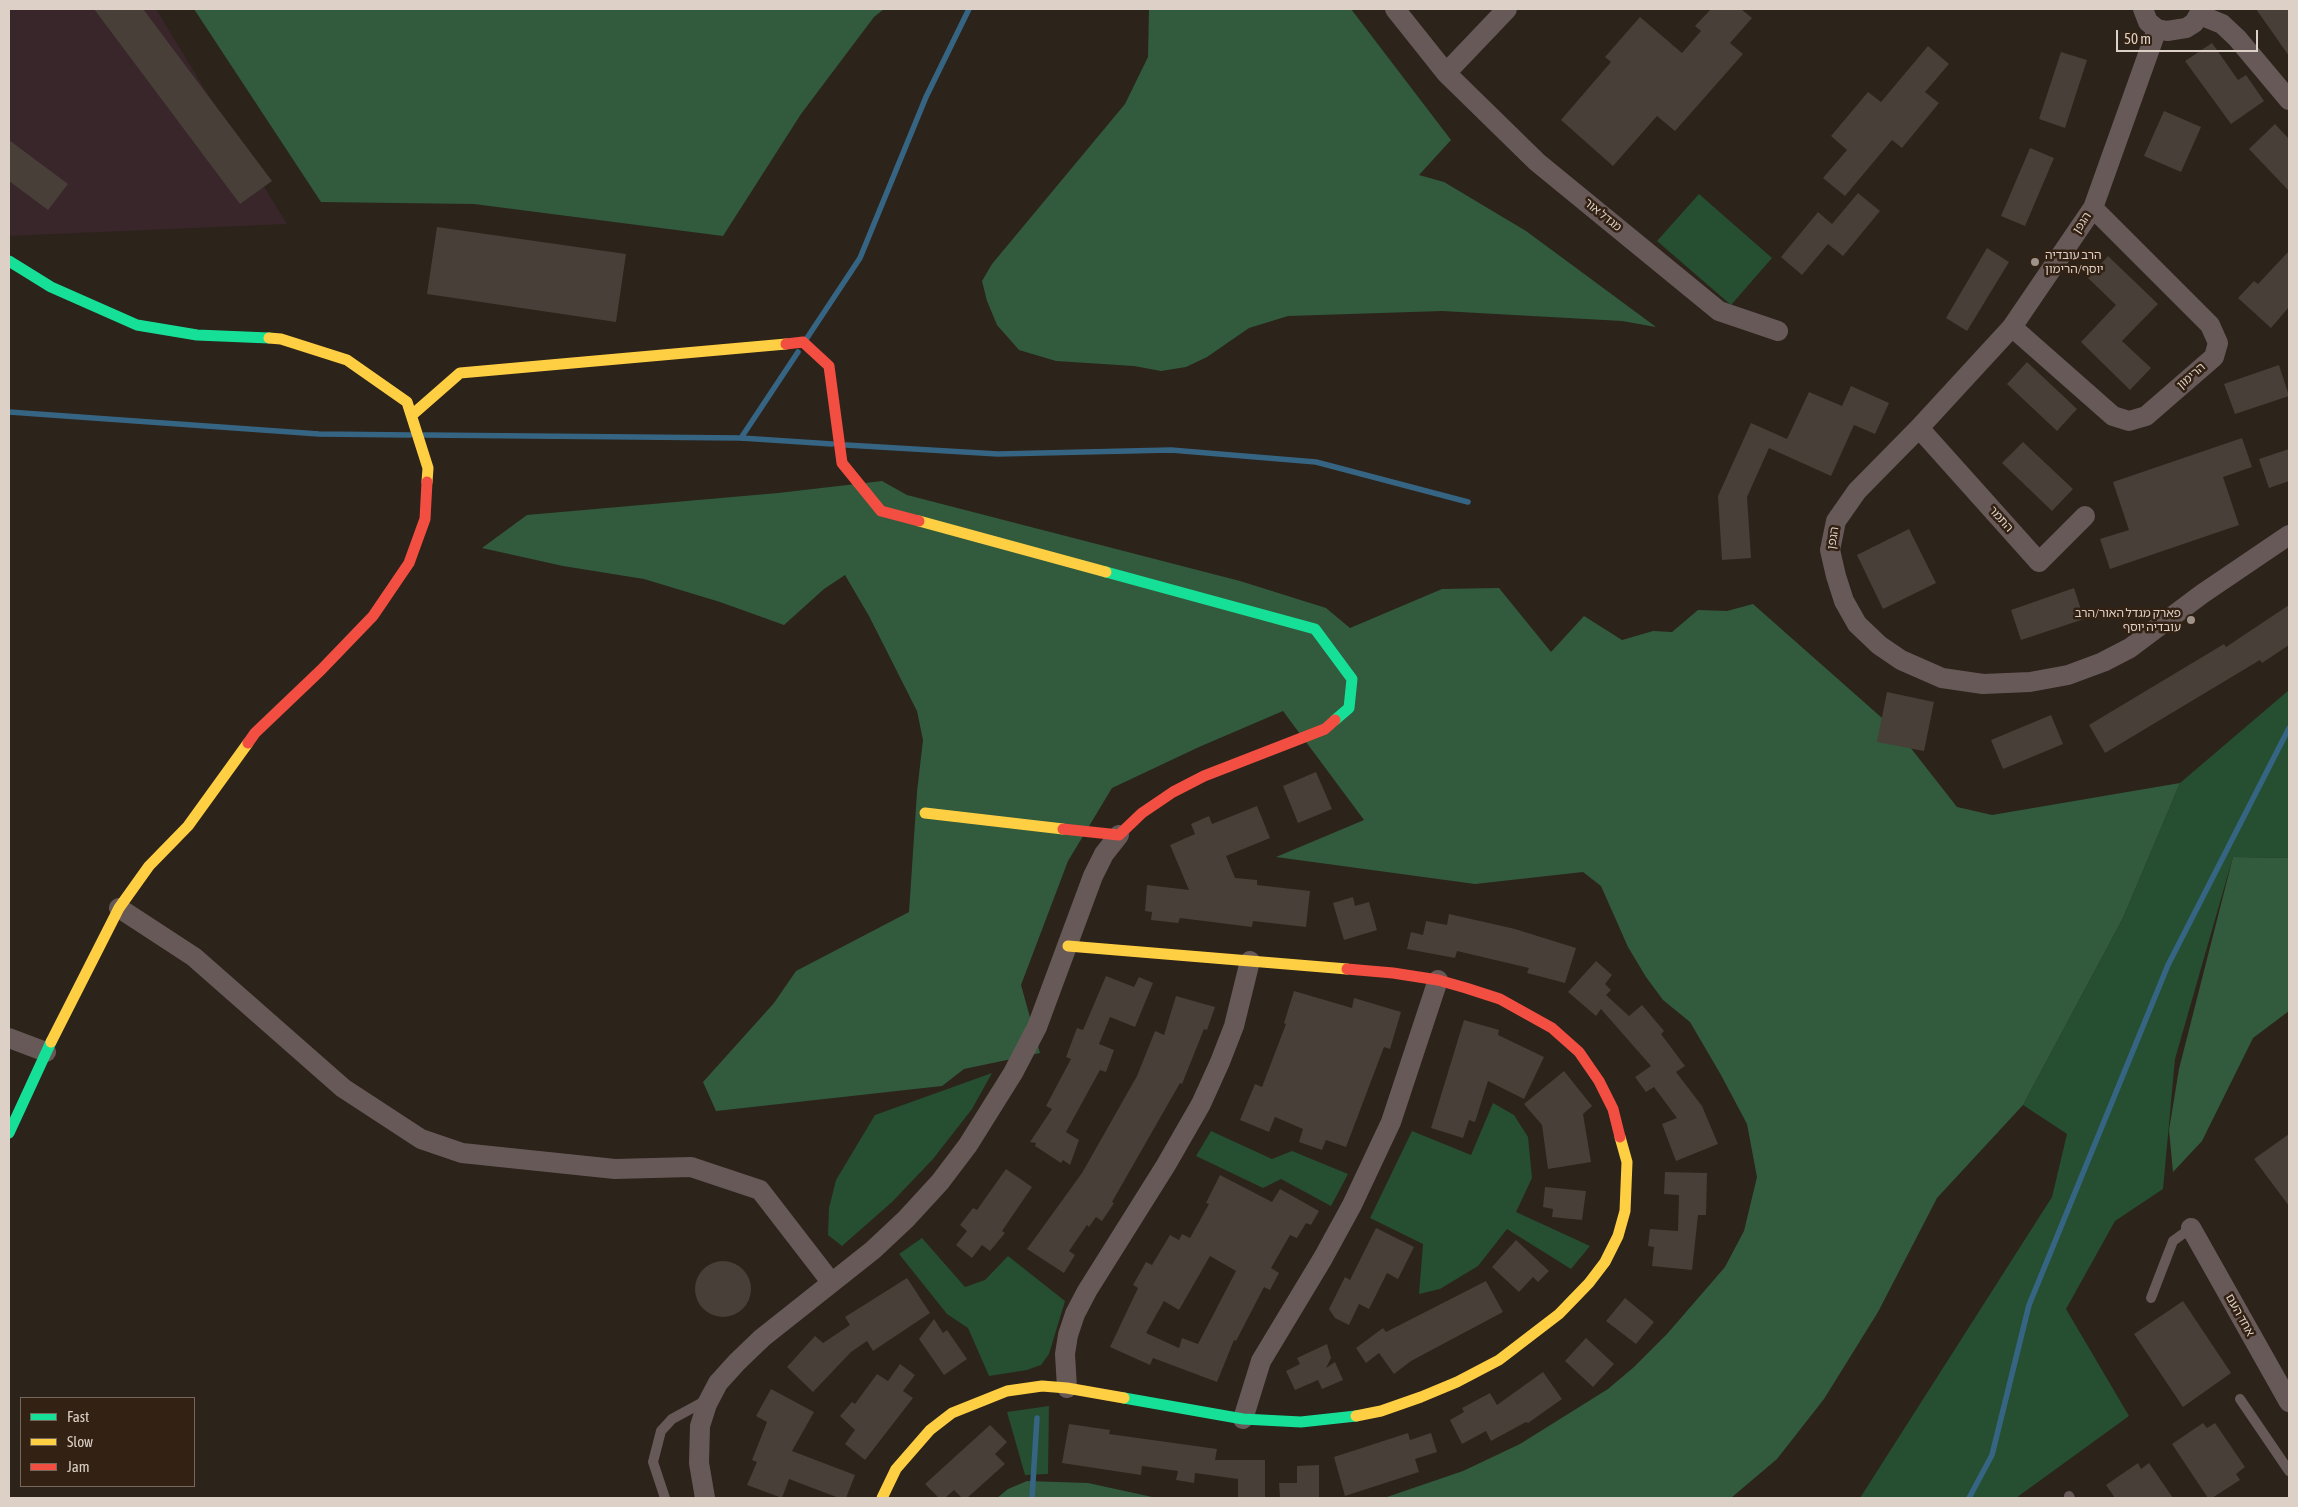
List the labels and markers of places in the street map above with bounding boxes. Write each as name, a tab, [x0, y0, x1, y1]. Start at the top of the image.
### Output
place label: הרב עובדיה יוסף/הרימון	[2045, 248, 2104, 276]
marker: הרב עובדיה יוסף/הרימון	[2029, 256, 2041, 268]
place label: פארק מגדל האור/הרב עובדיה יוסף	[2075, 606, 2181, 634]
marker: פארק מגדל האור/הרב עובדיה יוסף	[2185, 614, 2197, 626]

